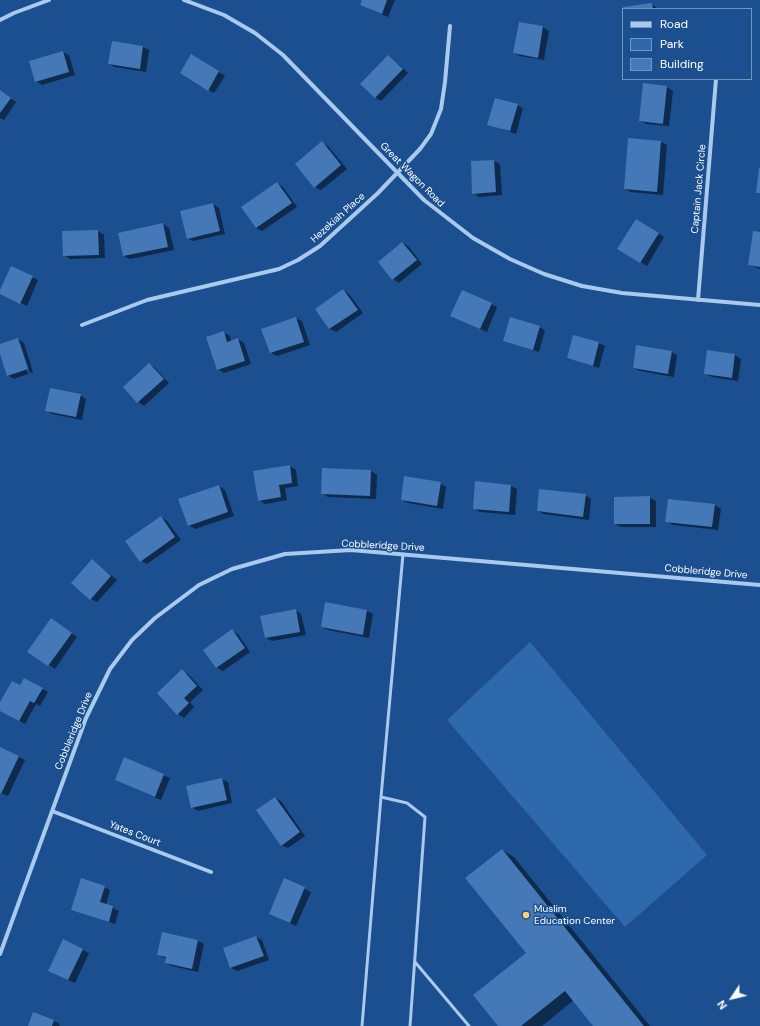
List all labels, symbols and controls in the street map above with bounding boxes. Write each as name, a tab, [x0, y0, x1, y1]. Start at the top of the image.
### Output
legend	[622, 8, 752, 80]
text: Road	[660, 16, 688, 32]
text: Park	[660, 36, 684, 52]
text: Building	[660, 56, 704, 72]
street label: Great Wagon Road	[377, 140, 447, 210]
street label: Captain Jack Circle	[689, 144, 709, 234]
street label: Hezekiah Place	[308, 190, 368, 246]
street label: Cobbleridge Drive	[341, 538, 425, 554]
street label: Cobbleridge Drive	[664, 562, 748, 582]
street label: Cobbleridge Drive	[53, 690, 95, 772]
street label: Yates Court	[108, 819, 162, 849]
place label: Muslim Education Center	[534, 903, 615, 926]
marker: Muslim Education Center	[521, 910, 531, 920]
north arrow	[712, 978, 752, 1018]
text: N	[714, 998, 730, 1012]

